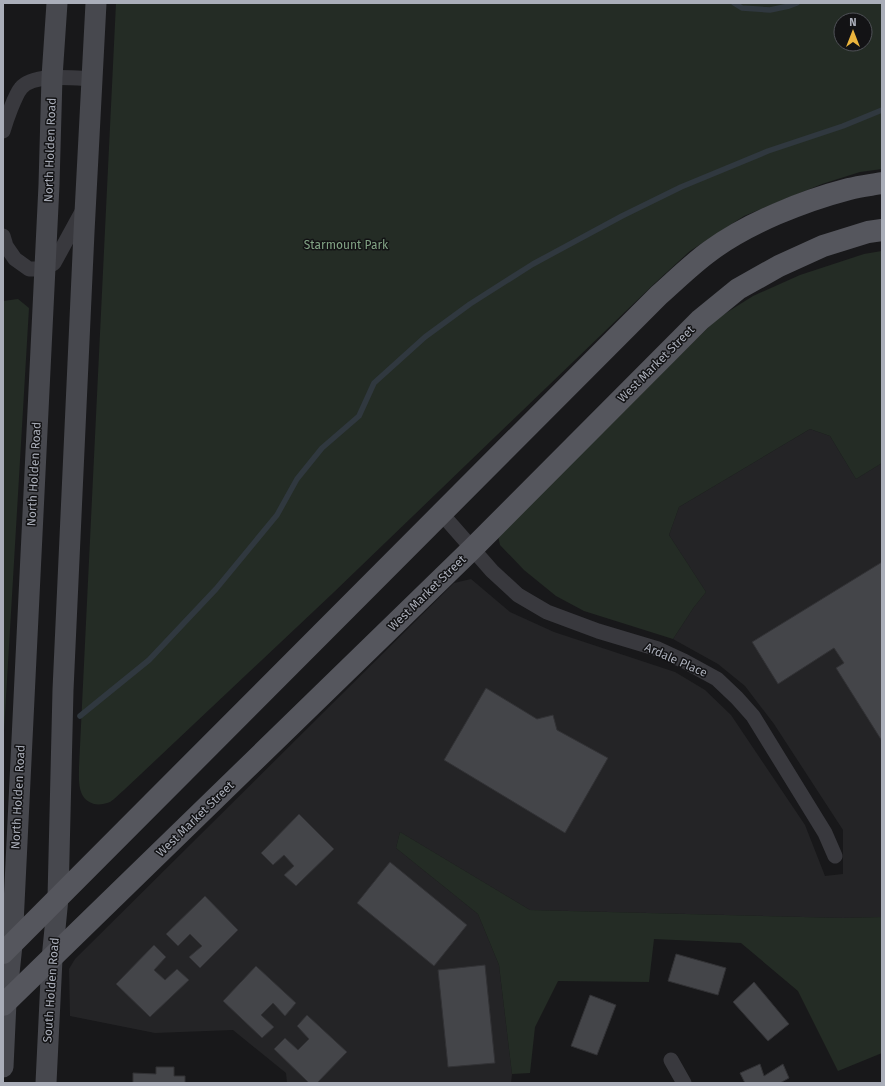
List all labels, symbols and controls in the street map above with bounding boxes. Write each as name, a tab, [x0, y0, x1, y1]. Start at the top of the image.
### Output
north arrow	[833, 12, 873, 52]
text: N	[849, 16, 857, 29]
street label: North Holden Road	[41, 97, 59, 203]
park label: Starmount Park	[304, 238, 389, 252]
street label: West Market Street	[615, 322, 698, 405]
street label: North Holden Road	[24, 421, 44, 527]
street label: West Market Street	[385, 552, 469, 634]
street label: Ardale Place	[643, 640, 709, 680]
street label: North Holden Road	[8, 744, 28, 850]
street label: West Market Street	[153, 778, 237, 860]
street label: South Holden Road	[40, 937, 62, 1043]

